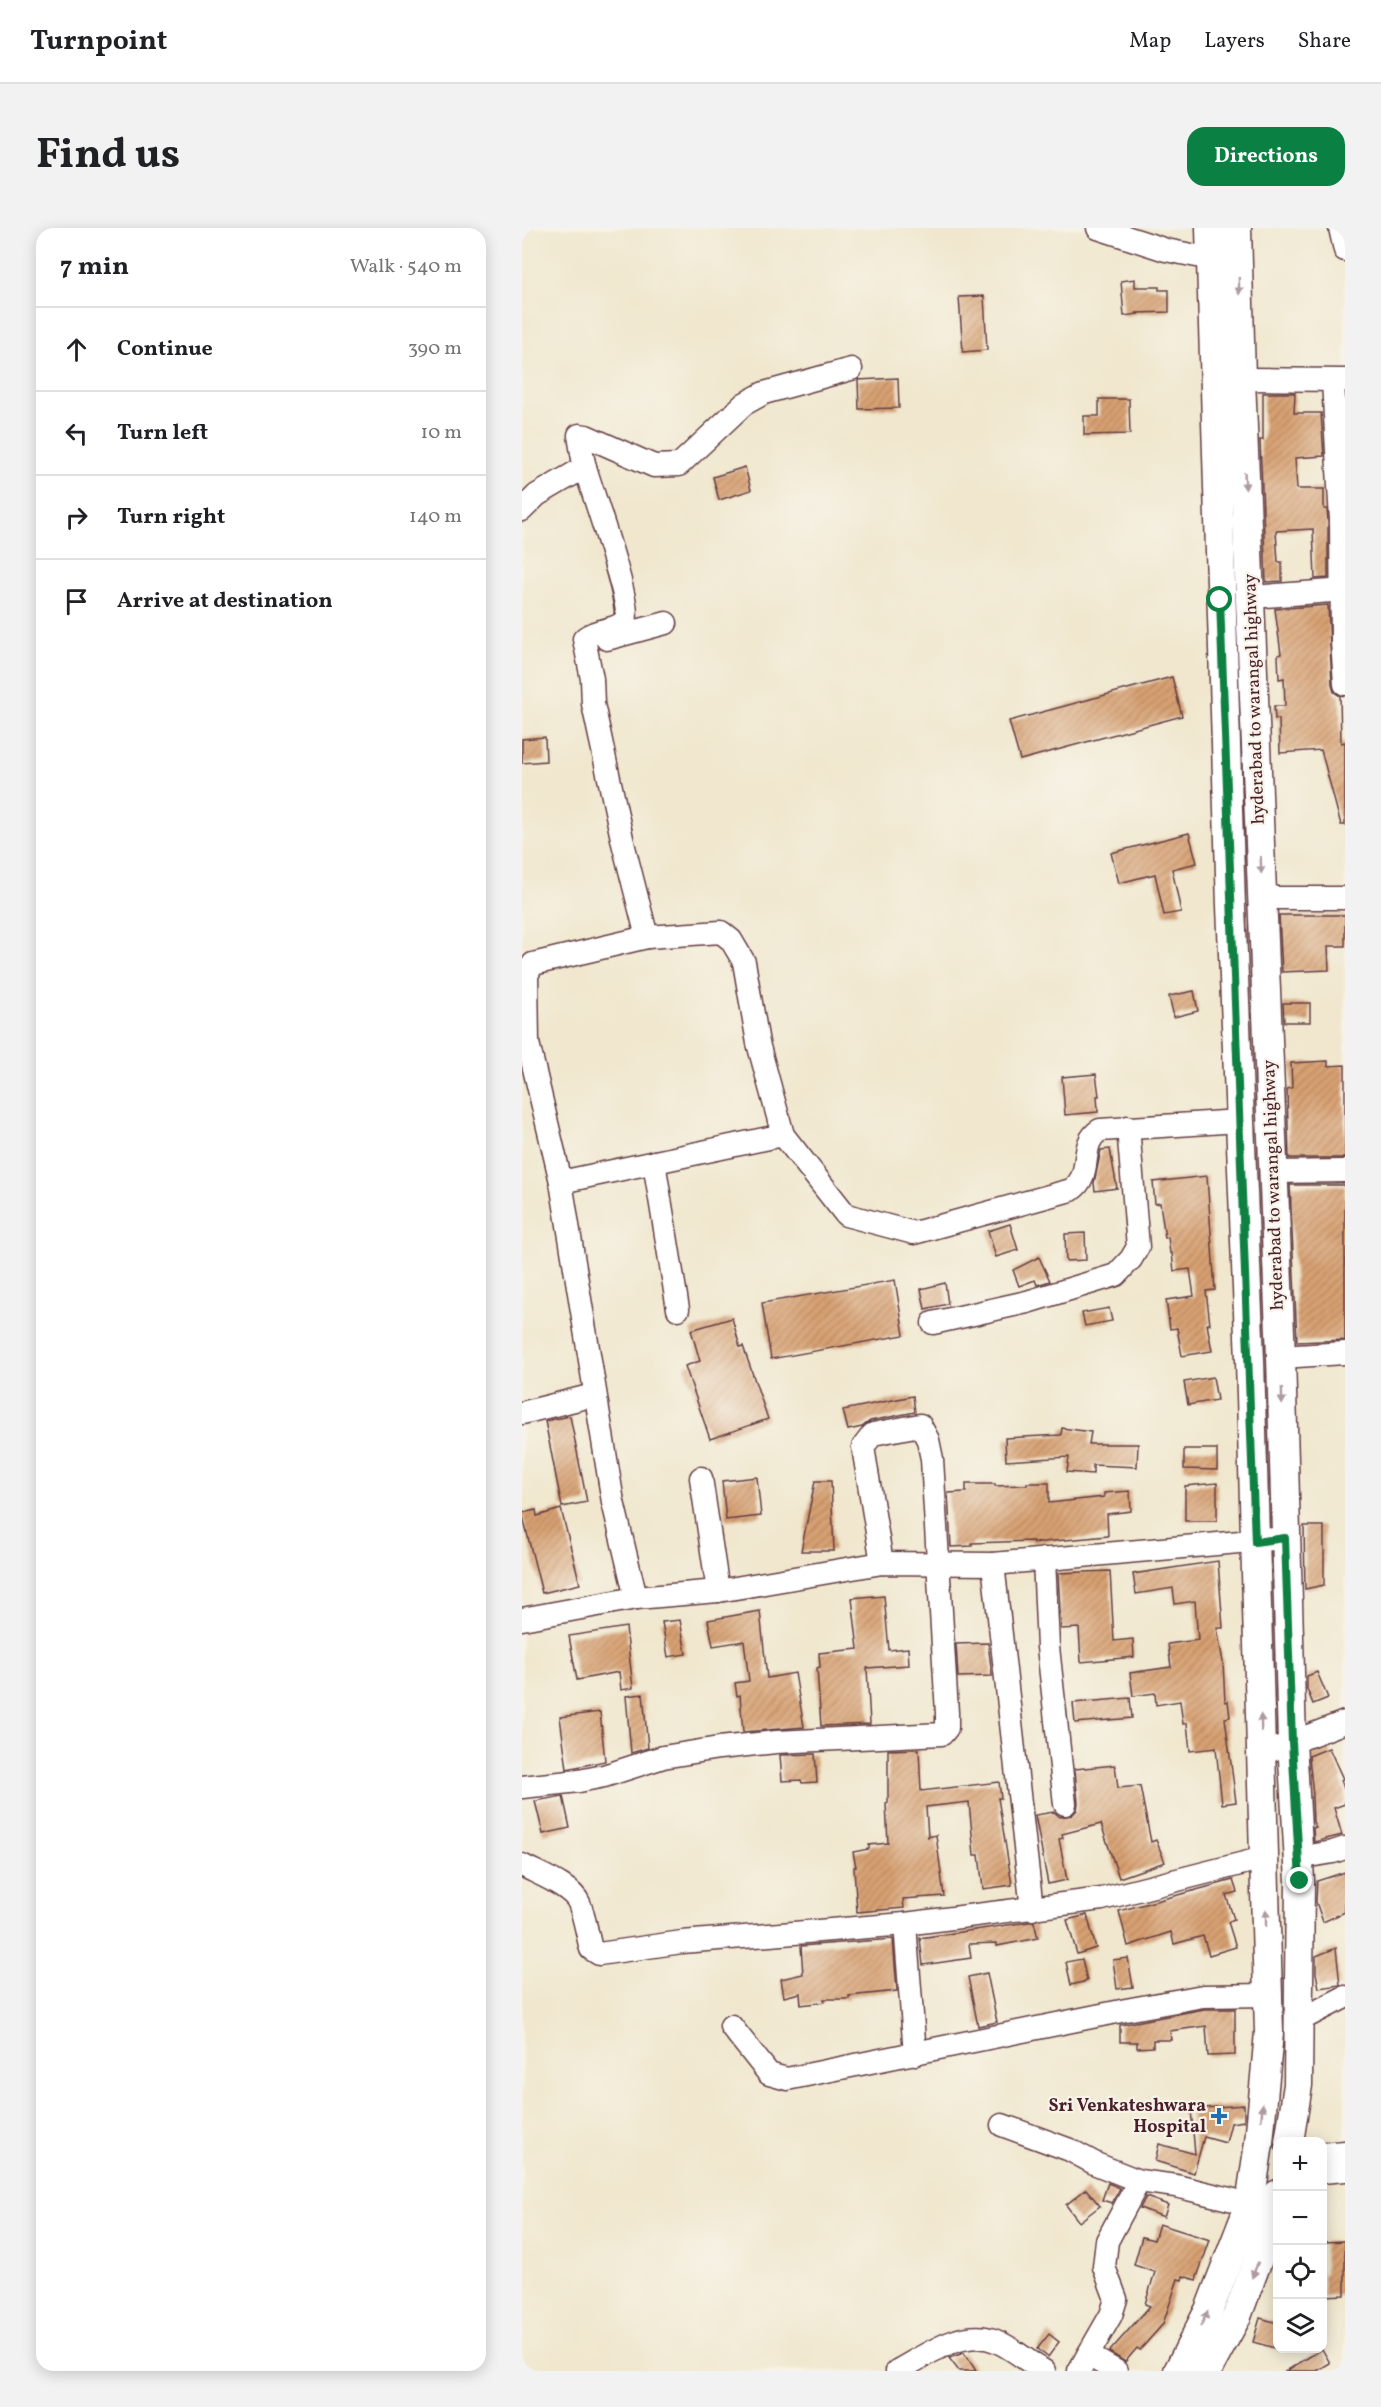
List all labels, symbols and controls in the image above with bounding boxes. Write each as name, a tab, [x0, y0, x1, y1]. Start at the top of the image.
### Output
text: Turnpoint	[30, 22, 167, 61]
text: Map	[1129, 27, 1171, 56]
text: Layers	[1204, 27, 1265, 56]
text: Share	[1298, 27, 1351, 56]
text: Find us	[36, 127, 180, 186]
button: Directions	[1187, 127, 1345, 186]
text: 7 min	[60, 249, 129, 285]
text: Walk · 540 m	[350, 253, 462, 281]
one-way arrow	[1234, 277, 1243, 296]
icon: ahead	[60, 333, 93, 366]
text: Continue	[117, 334, 213, 365]
text: 390 m	[408, 335, 462, 363]
icon: left	[60, 417, 93, 450]
text: Turn left	[117, 418, 208, 449]
text: 10 m	[421, 419, 462, 447]
one-way arrow	[1241, 472, 1250, 491]
icon: right	[60, 501, 93, 534]
text: Turn right	[117, 502, 225, 533]
text: 140 m	[409, 503, 462, 531]
street label: hyderabad to warangal highway	[1238, 573, 1272, 825]
icon: arrive	[60, 585, 93, 618]
text: Arrive at destination	[117, 586, 333, 617]
route start	[1206, 586, 1232, 612]
one-way arrow	[1256, 856, 1266, 875]
street label: hyderabad to warangal highway	[1257, 1059, 1291, 1311]
one-way arrow	[1277, 1386, 1286, 1405]
one-way arrow	[1257, 1714, 1266, 1733]
route end	[1286, 1867, 1312, 1893]
one-way arrow	[1261, 1908, 1270, 1927]
place label: Sri Venkateshwara Hospital	[1048, 2094, 1206, 2140]
one-way arrow	[1257, 2103, 1267, 2122]
marker: Sri Venkateshwara Hospital	[1210, 2107, 1228, 2125]
map controls	[1273, 2137, 1327, 2353]
button: +	[1273, 2137, 1327, 2191]
button: −	[1273, 2191, 1327, 2245]
button: locate	[1273, 2245, 1327, 2299]
one-way arrow	[1249, 2261, 1259, 2279]
button: layers	[1273, 2299, 1327, 2353]
one-way arrow	[1200, 2310, 1209, 2327]

